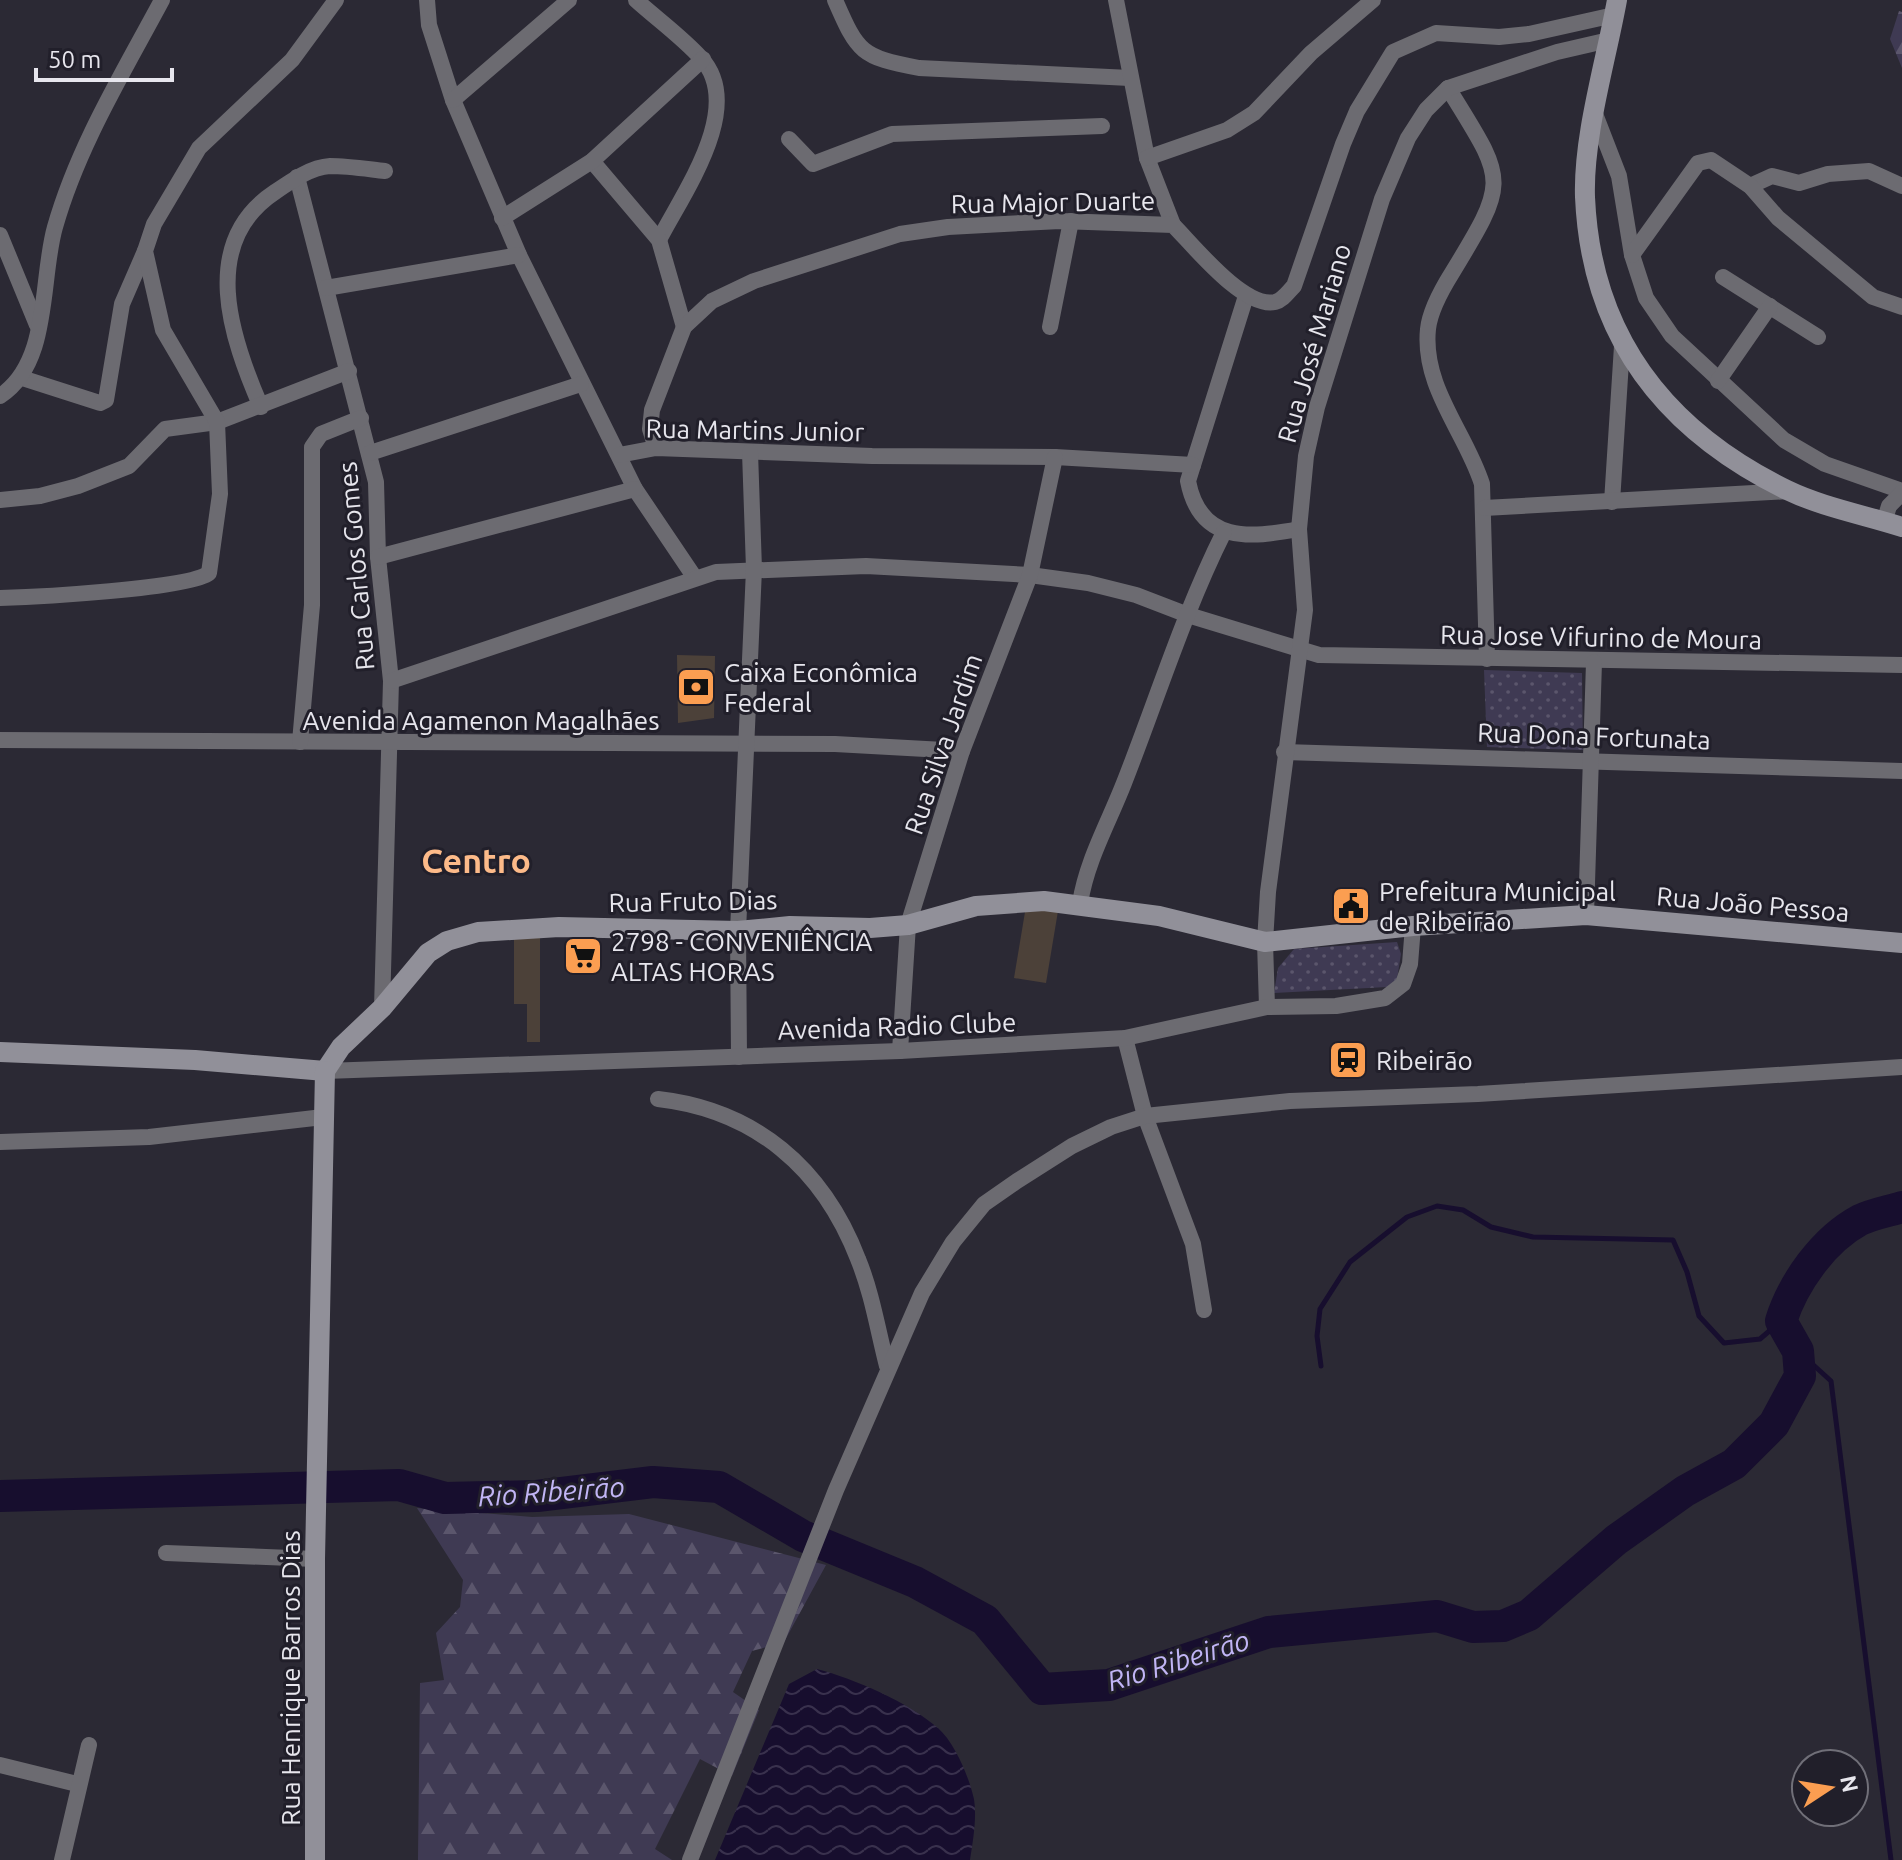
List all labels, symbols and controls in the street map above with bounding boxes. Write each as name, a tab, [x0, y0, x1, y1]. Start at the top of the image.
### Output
scale bar	[36, 32, 172, 82]
text: 50 m	[48, 46, 101, 73]
street label: Rua Major Duarte	[950, 186, 1156, 218]
street label: Rua José Mariano	[1272, 240, 1356, 446]
street label: Rua Martins Junior	[645, 414, 865, 446]
street label: Rua Carlos Gomes	[332, 460, 380, 672]
street label: Rua Jose Vifurino de Moura	[1440, 620, 1762, 654]
street label: Rua Silva Jardim	[899, 650, 987, 838]
place label: Caixa Econômica Federal	[724, 658, 918, 717]
bank icon: Caixa Econômica Federal	[675, 666, 717, 708]
street label: Avenida Agamenon Magalhães	[302, 706, 660, 735]
street label: Rua Dona Fortunata	[1477, 717, 1711, 755]
district label: Centro	[421, 841, 531, 879]
place label: Prefeitura Municipal de Ribeirão	[1379, 877, 1616, 936]
street label: Rua João Pessoa	[1655, 881, 1851, 927]
street label: Rua Fruto Dias	[608, 885, 778, 917]
public building icon: Prefeitura Municipal de Ribeirão	[1330, 885, 1372, 927]
place label: 2798 - CONVENIÊNCIA ALTAS HORAS	[611, 927, 873, 986]
supermarket icon: 2798 - CONVENIÊNCIA ALTAS HORAS	[562, 935, 604, 977]
street label: Avenida Radio Clube	[777, 1007, 1017, 1045]
station icon: Ribeirão	[1327, 1039, 1369, 1081]
place label: Ribeirão	[1376, 1046, 1473, 1075]
water label: Rio Ribeirão	[477, 1470, 625, 1512]
street label: Rua Henrique Barros Dias	[276, 1530, 305, 1826]
water label: Rio Ribeirão	[1103, 1624, 1253, 1696]
north arrow	[1790, 1748, 1870, 1828]
text: N	[1836, 1773, 1864, 1794]

